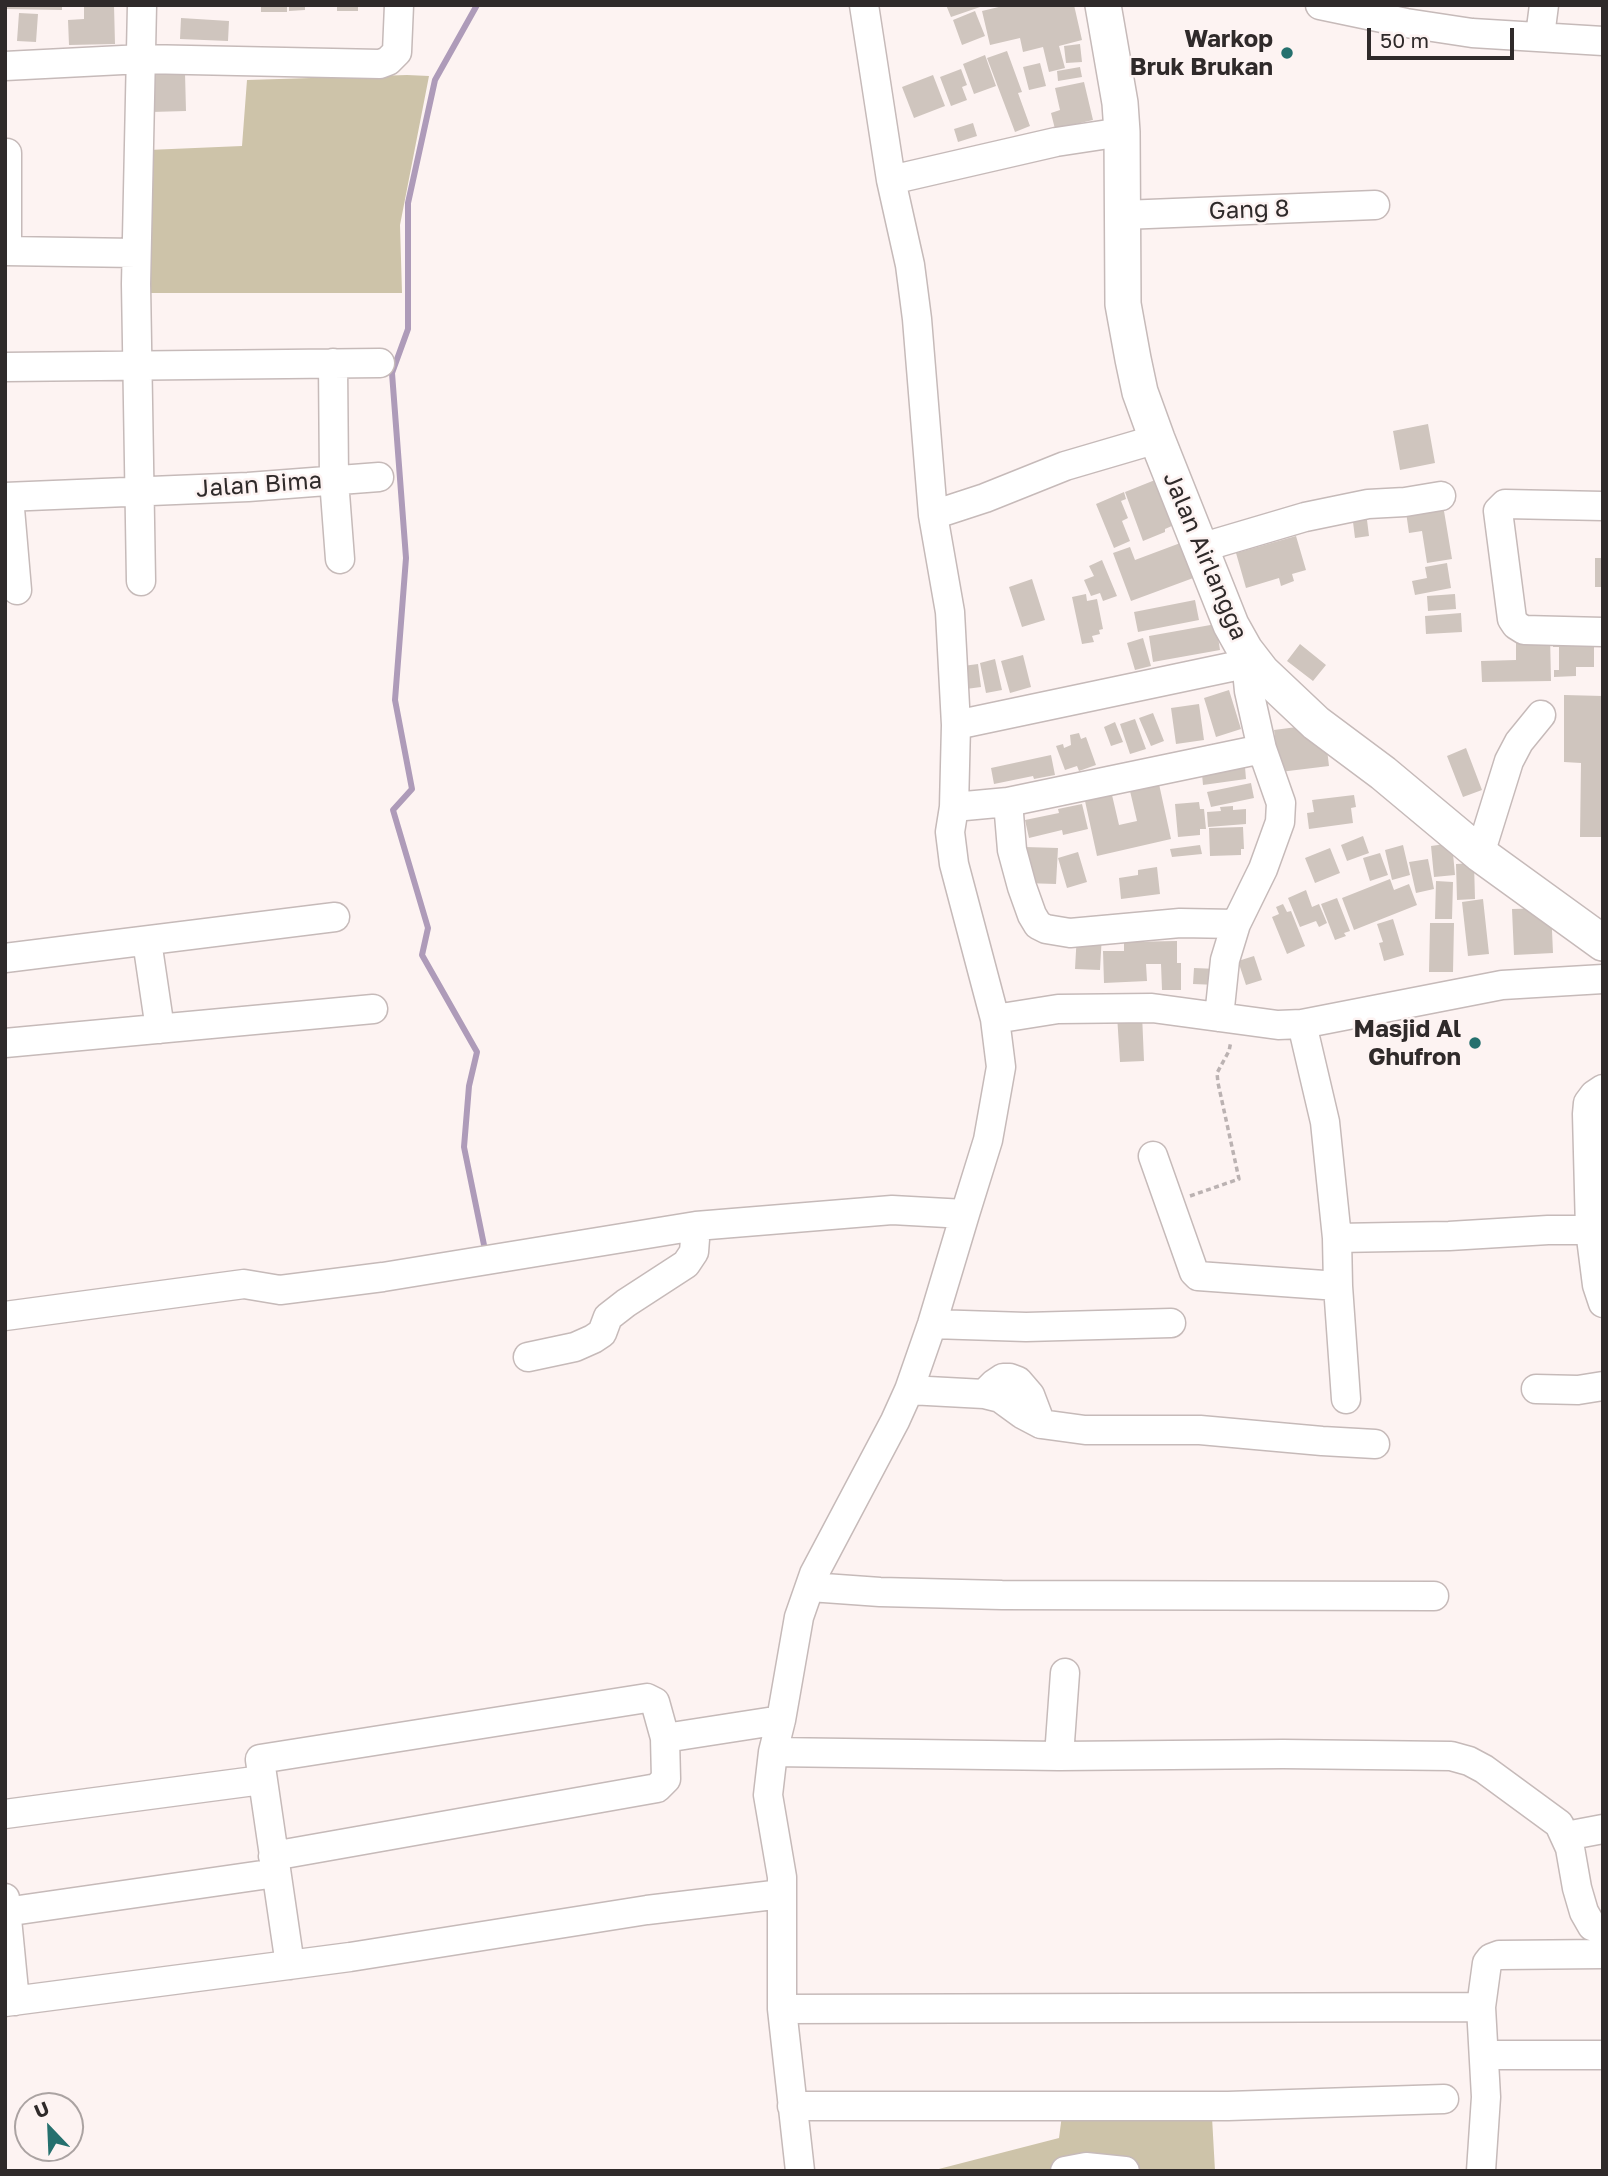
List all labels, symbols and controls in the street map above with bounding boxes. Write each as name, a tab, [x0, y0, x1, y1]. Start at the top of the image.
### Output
scale bar	[1370, 14, 1517, 58]
place label: Warkop Bruk Brukan	[1130, 25, 1273, 81]
text: 50 m	[1380, 27, 1429, 53]
marker: Warkop Bruk Brukan	[1279, 45, 1295, 61]
street label: Gang 8	[1208, 194, 1290, 226]
street label: Jalan Bima	[195, 466, 323, 504]
street label: Jalan Airlangga	[1157, 468, 1253, 644]
place label: Masjid Al Ghufron	[1354, 1015, 1461, 1071]
marker: Masjid Al Ghufron	[1467, 1035, 1483, 1051]
north arrow	[14, 2092, 84, 2162]
text: U	[31, 2096, 52, 2122]

